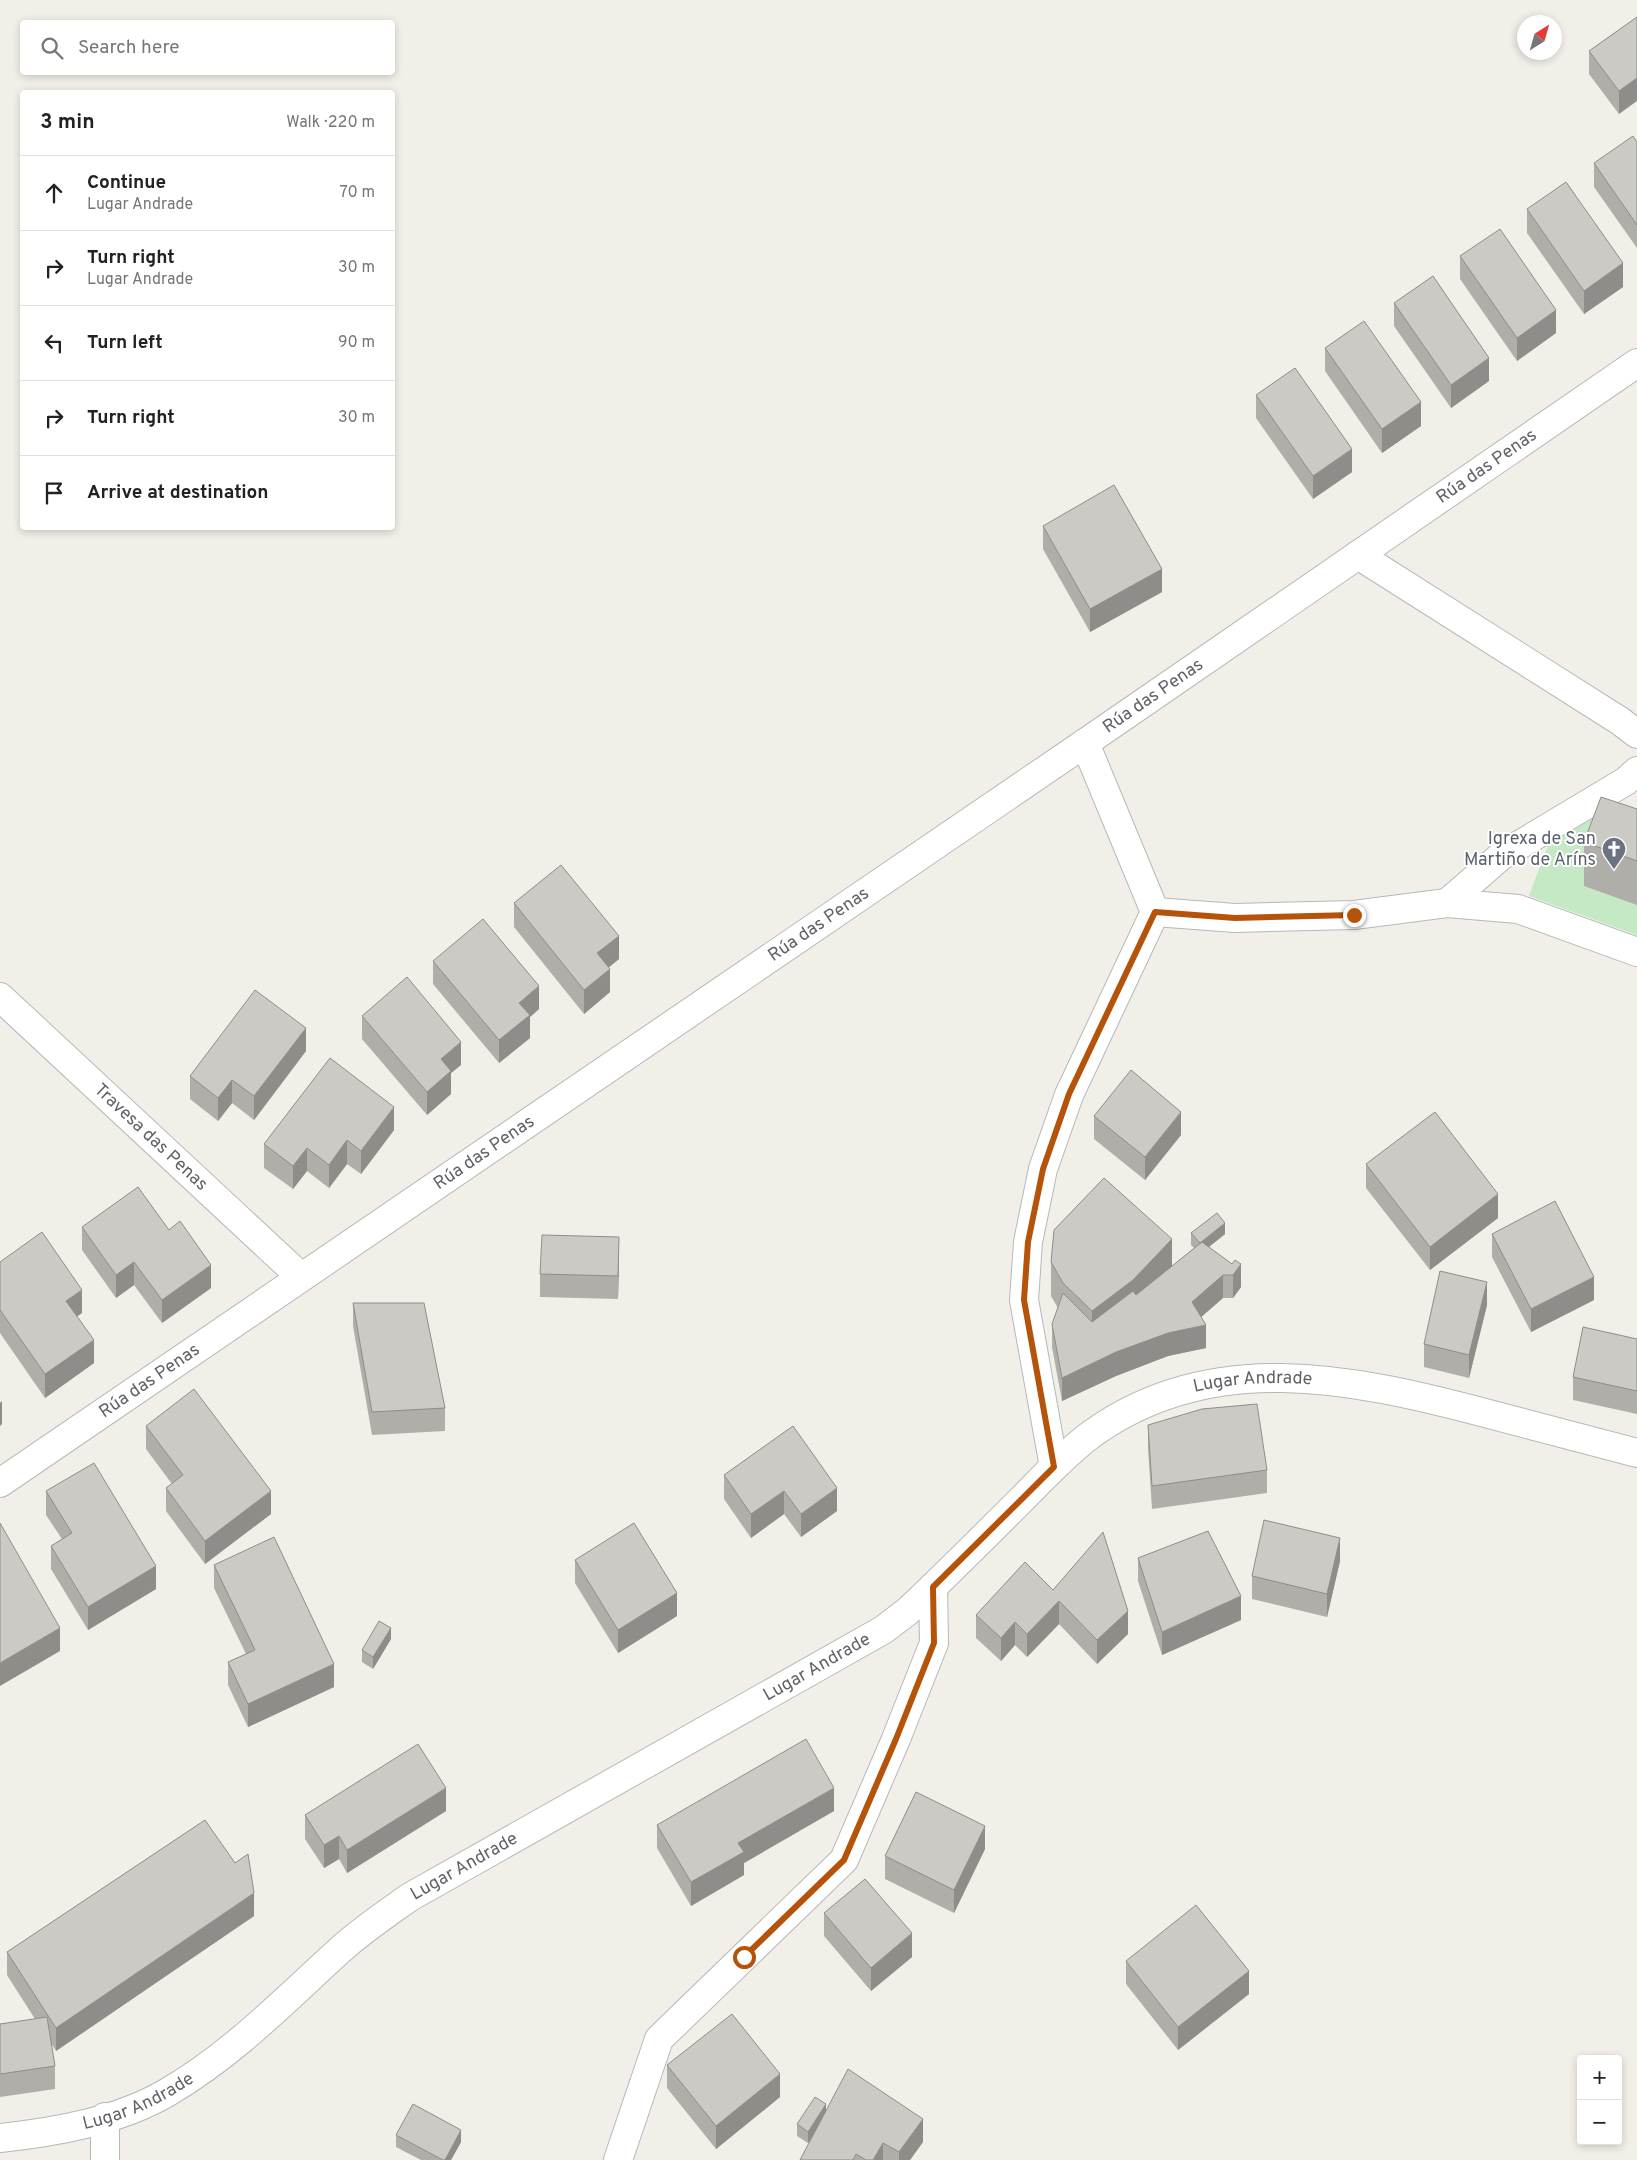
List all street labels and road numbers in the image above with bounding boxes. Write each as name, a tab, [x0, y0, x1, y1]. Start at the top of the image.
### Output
street label: Rúa das Penas	[1432, 424, 1542, 509]
street label: Rúa das Penas	[1098, 653, 1208, 739]
street label: Rúa das Penas	[764, 882, 874, 967]
street label: Travesa das Penas	[89, 1079, 213, 1196]
street label: Rúa das Penas	[429, 1110, 539, 1195]
street label: Rúa das Penas	[95, 1338, 204, 1424]
street label: Lugar Andrade	[1191, 1366, 1313, 1398]
street label: Lugar Andrade	[759, 1628, 875, 1707]
street label: Lugar Andrade	[406, 1827, 522, 1906]
street label: Lugar Andrade	[80, 2067, 198, 2136]

